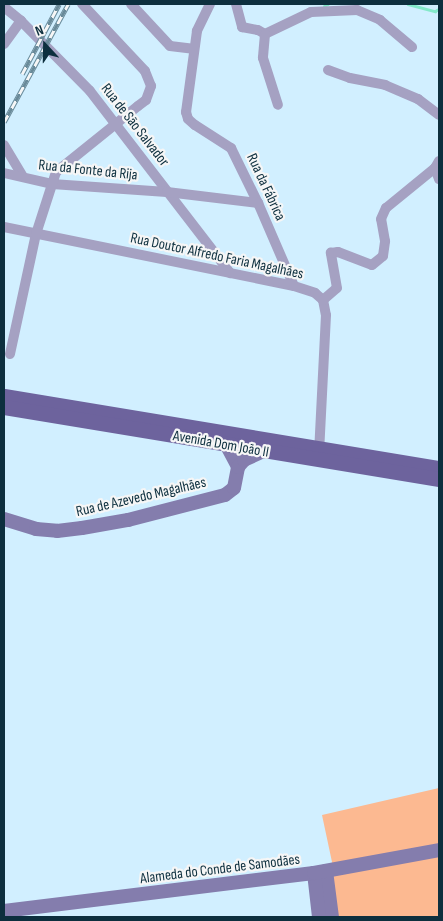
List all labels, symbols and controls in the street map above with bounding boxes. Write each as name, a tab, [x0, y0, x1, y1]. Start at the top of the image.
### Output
north arrow	[20, 20, 70, 70]
text: N	[33, 21, 46, 40]
street label: Rua de São Salvador	[97, 80, 173, 170]
street label: Rua da Fábrica	[243, 151, 289, 223]
street label: Rua da Fonte da Rija	[38, 156, 138, 184]
street label: Rua Doutor Alfredo Faria Magalhães	[129, 229, 305, 283]
street label: Avenida Dom João II	[172, 427, 270, 461]
street label: Rua de Azevedo Magalhães	[74, 473, 208, 521]
street label: Alameda do Conde de Samodães	[139, 850, 301, 888]

